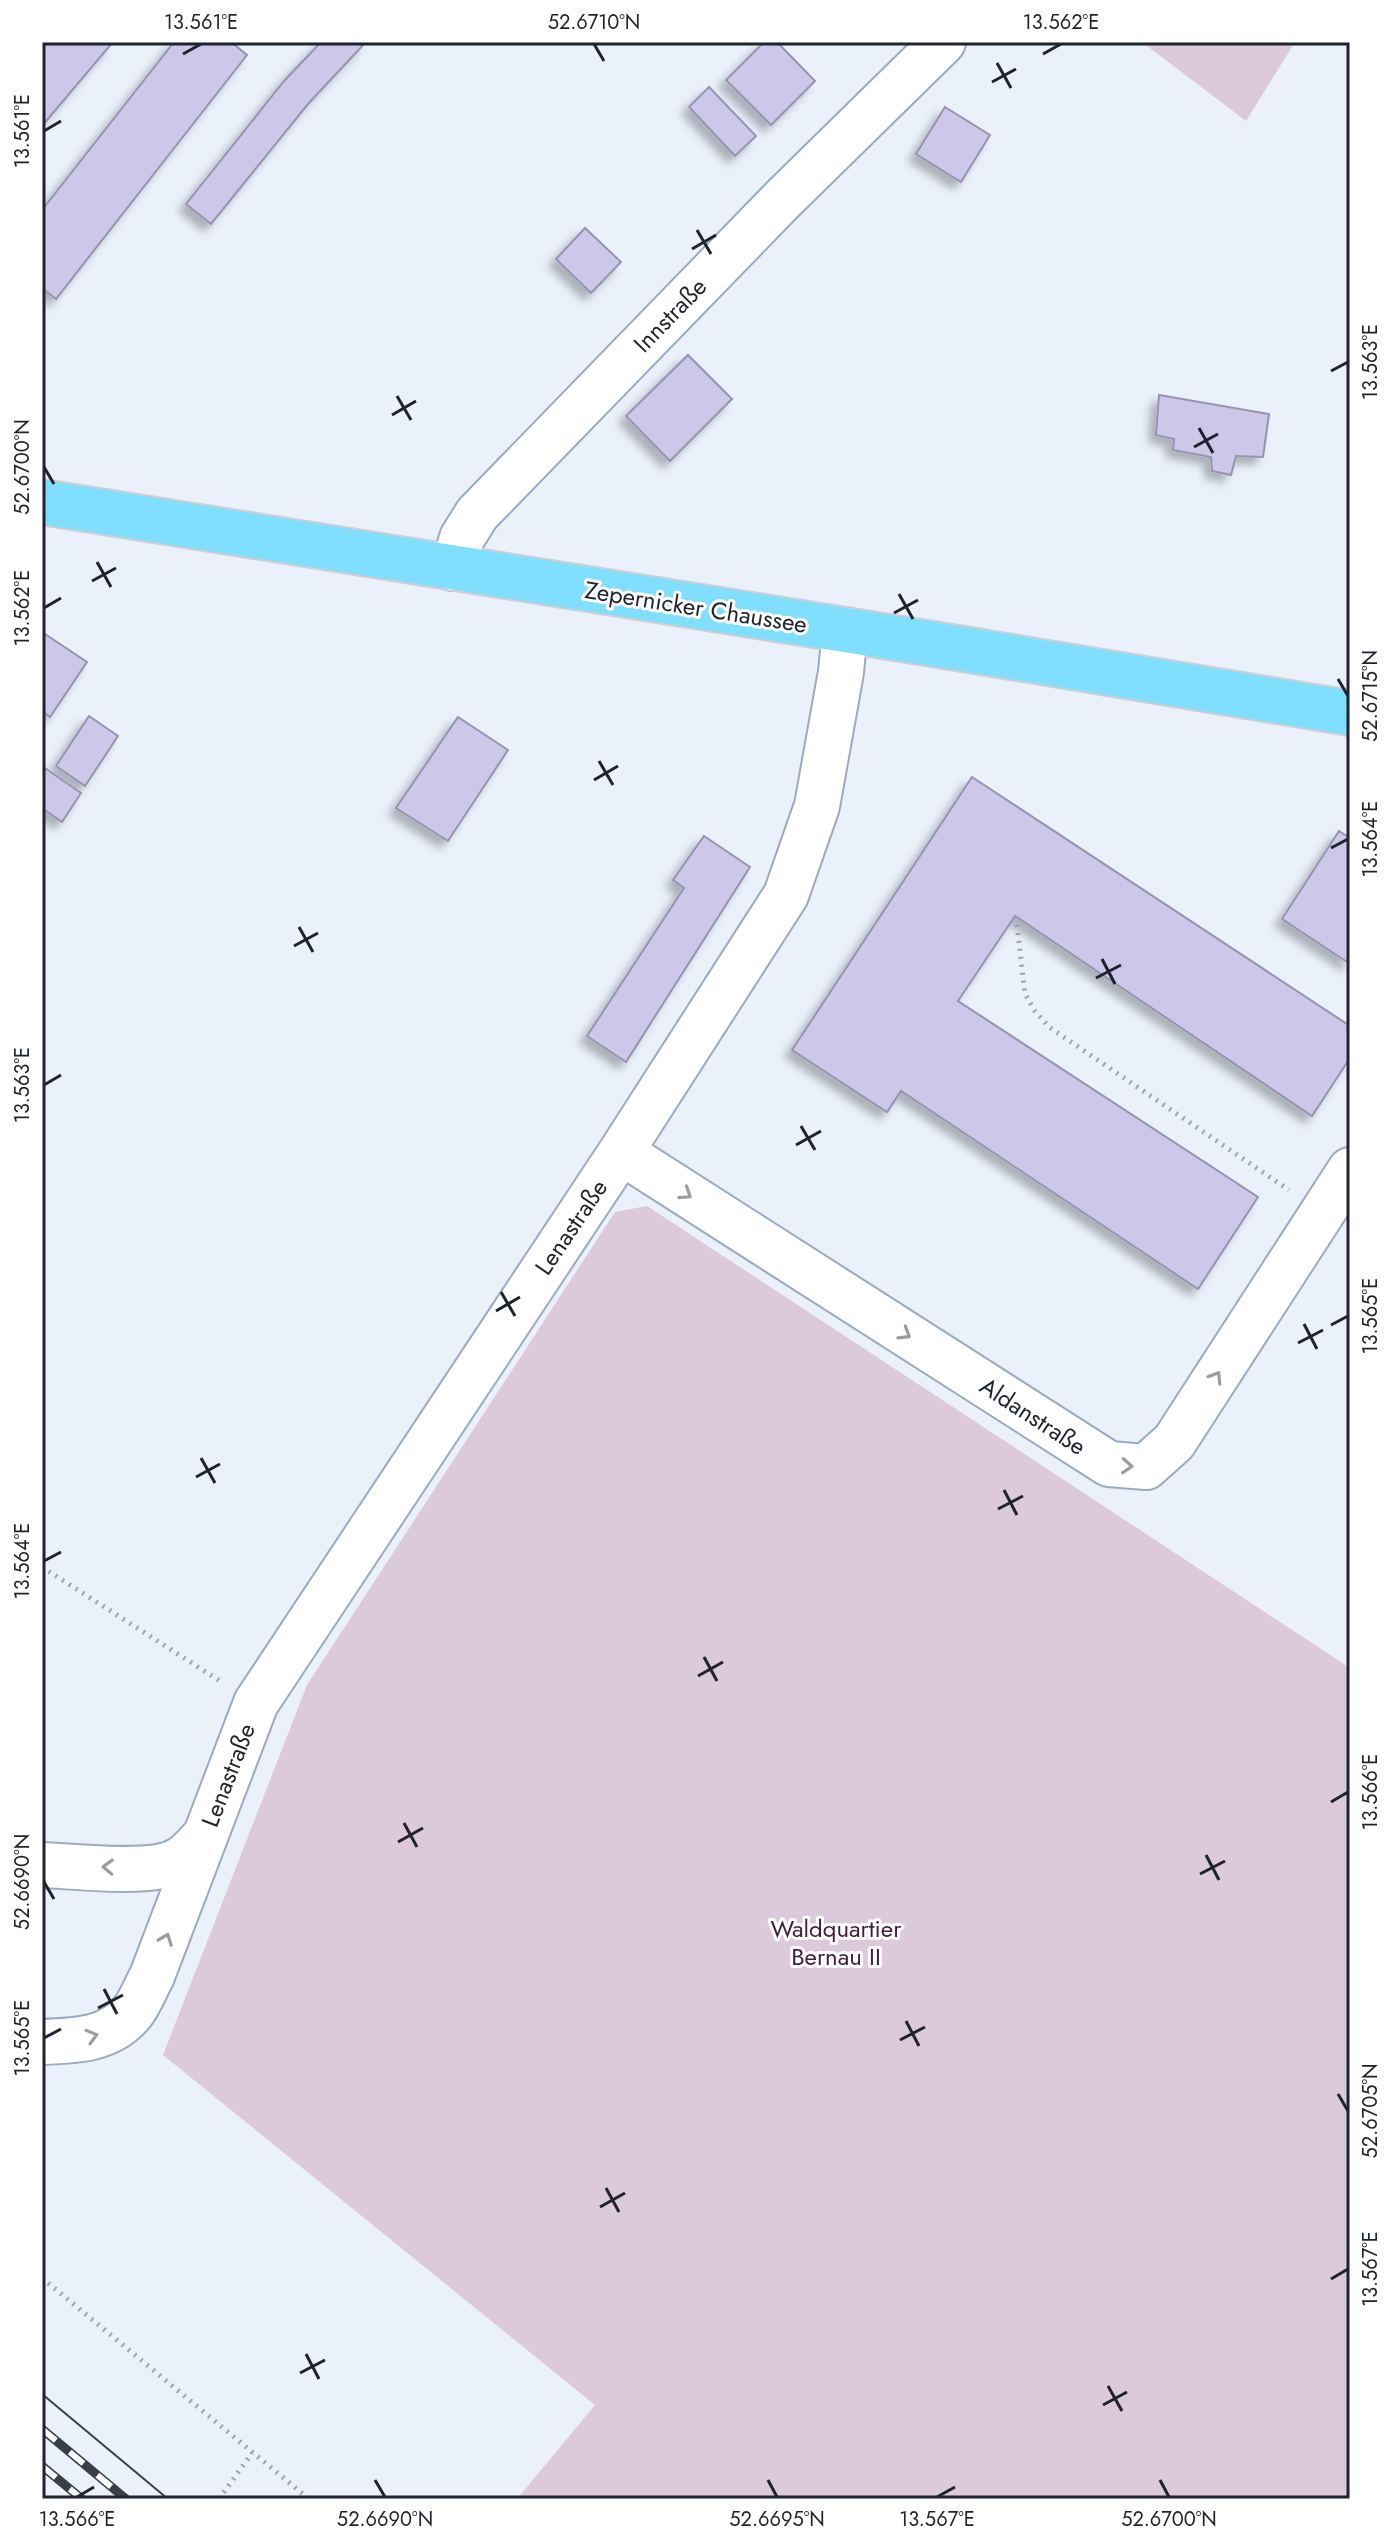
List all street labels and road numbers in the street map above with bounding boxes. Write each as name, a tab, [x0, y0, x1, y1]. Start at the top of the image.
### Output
street label: Innstraße	[625, 270, 715, 360]
street label: Zepernicker Chaussee	[582, 572, 810, 642]
street label: Lenastraße	[526, 1172, 616, 1282]
street label: Aldanstraße	[973, 1369, 1093, 1463]
street label: Lenastraße	[192, 1718, 264, 1832]

